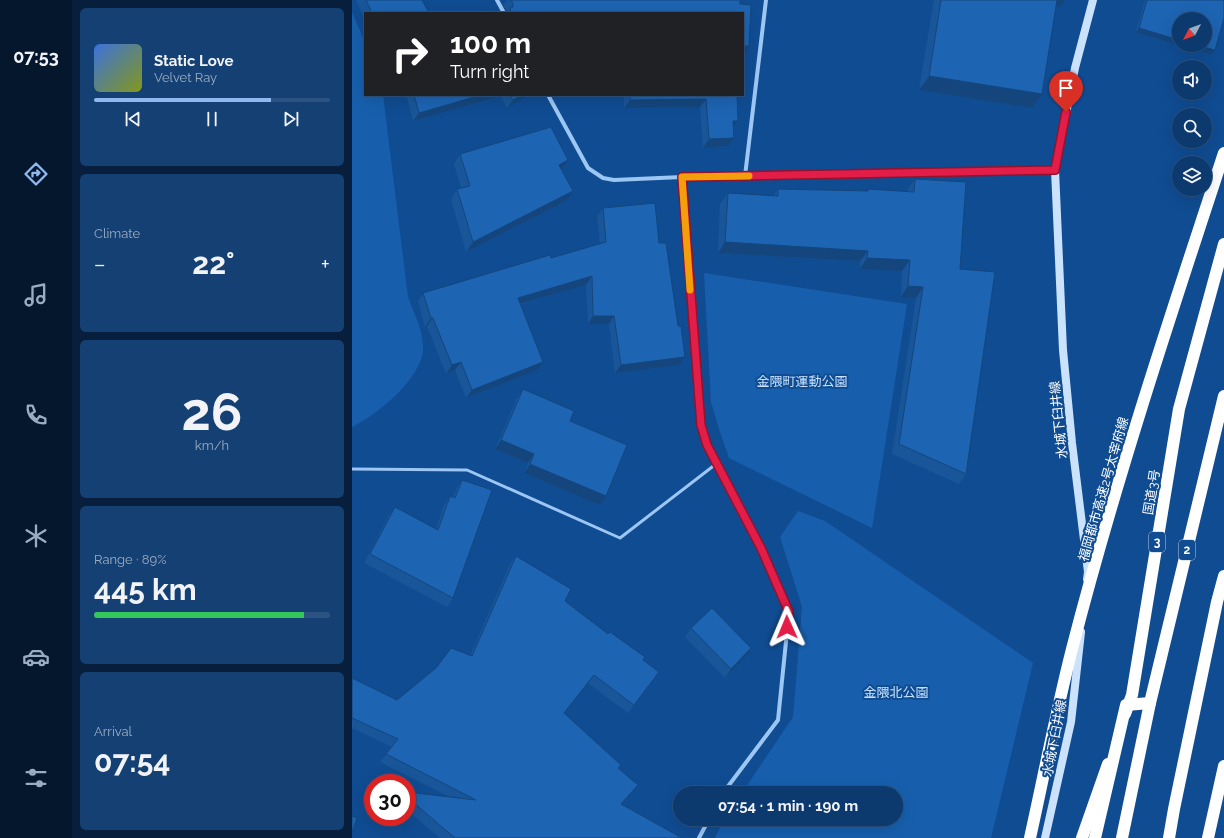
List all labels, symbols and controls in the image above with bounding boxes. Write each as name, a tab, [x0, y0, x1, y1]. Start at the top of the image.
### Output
north arrow	[1172, 12, 1212, 52]
map controls	[1172, 12, 1212, 196]
text: 100 m	[450, 27, 531, 60]
icon: right	[384, 28, 436, 80]
text: 07:53	[13, 46, 59, 67]
text: Static Love	[154, 52, 233, 70]
button: sound	[1172, 60, 1212, 100]
text: Turn right	[450, 61, 529, 82]
text: Velvet Ray	[154, 70, 217, 85]
pin	[1049, 71, 1083, 112]
icon: arrive	[1055, 77, 1077, 99]
icon: previous	[122, 108, 144, 130]
icon: pause	[201, 108, 223, 130]
icon: next	[280, 108, 302, 130]
button: search	[1172, 108, 1212, 148]
button: layers	[1172, 156, 1212, 196]
icon: directions	[22, 160, 50, 188]
text: Climate	[94, 226, 140, 241]
text: 22°	[192, 246, 234, 281]
text: −	[94, 251, 106, 277]
text: +	[321, 251, 330, 277]
icon: music	[22, 281, 50, 309]
park label: 金隈町運動公園	[756, 374, 848, 389]
street label: 水城下臼井線	[1047, 380, 1070, 460]
text: 26	[182, 381, 242, 442]
icon: phone	[22, 401, 50, 429]
street label: 福岡都市高速2号太宰府線	[1076, 415, 1131, 563]
text: km/h	[195, 438, 229, 453]
street label: 国道3号	[1140, 468, 1162, 516]
icon: climate	[22, 522, 50, 550]
road number: 3	[1149, 532, 1165, 552]
road number: 2	[1179, 540, 1195, 560]
text: Range · 89%	[94, 552, 166, 567]
text: 445 km	[94, 572, 197, 607]
position arrow	[766, 606, 808, 648]
icon: car	[22, 643, 50, 671]
park label: 金隈北公園	[863, 685, 929, 700]
street label: 水城下臼井線	[1040, 698, 1069, 778]
text: Arrival	[94, 724, 132, 739]
text: 07:54	[94, 744, 170, 779]
icon: filters	[22, 764, 50, 792]
speed limit sign: 30	[364, 774, 416, 826]
text: 07:54 · 1 min · 190 m	[718, 797, 858, 815]

